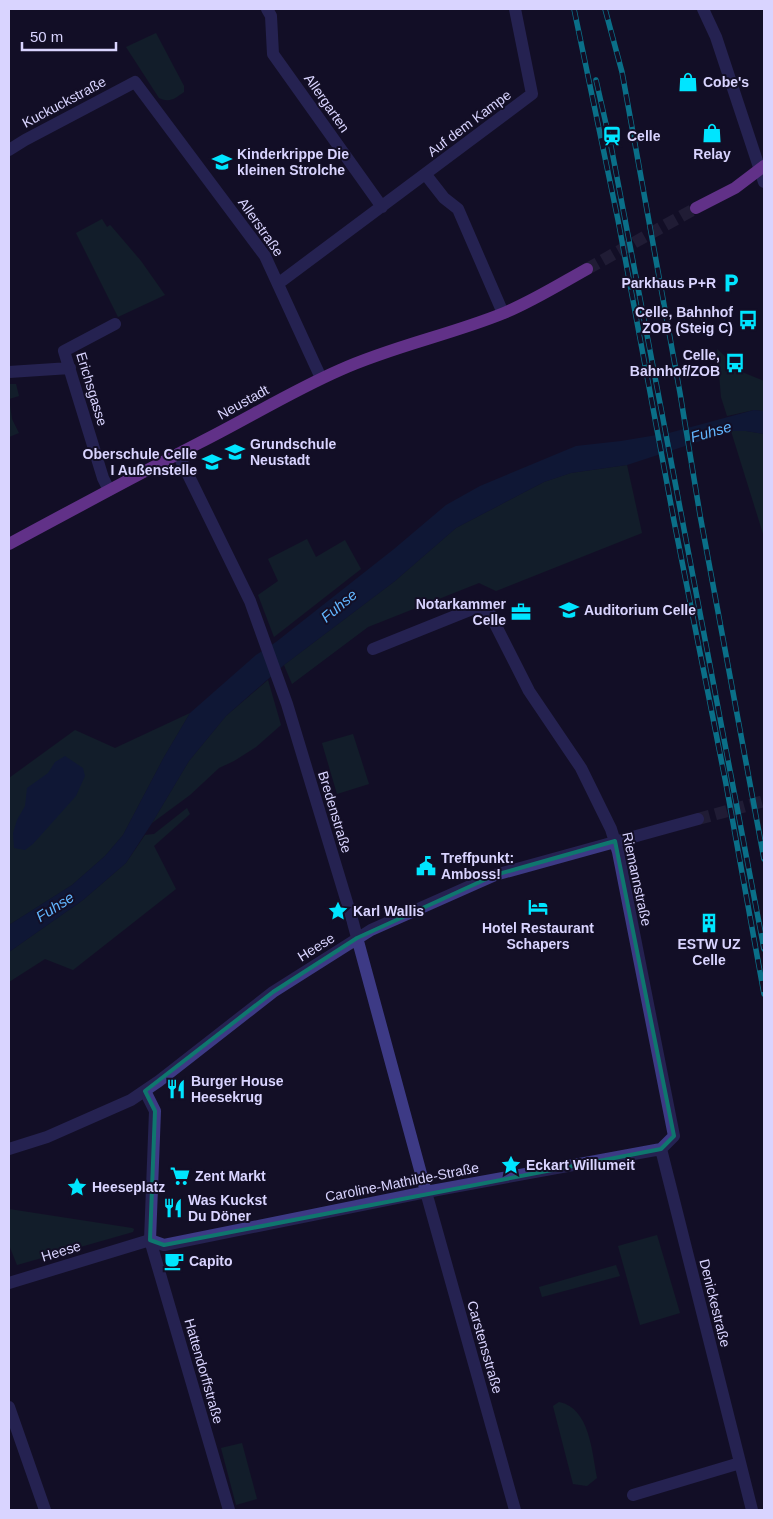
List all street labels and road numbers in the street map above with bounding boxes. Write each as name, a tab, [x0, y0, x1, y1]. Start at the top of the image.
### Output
street label: Allergarten	[301, 71, 353, 135]
street label: Kuckuckstraße	[19, 73, 109, 131]
street label: Auf dem Kampe	[424, 86, 514, 160]
street label: Allerstraße	[235, 195, 287, 259]
street label: Erichsgasse	[73, 350, 111, 428]
street label: Neustadt	[215, 381, 271, 423]
street label: Bredenstraße	[315, 769, 355, 855]
street label: Riemannstraße	[619, 831, 655, 928]
street label: Heese	[295, 929, 338, 965]
street label: Caroline-Mathilde-Straße	[324, 1159, 480, 1205]
street label: Heese	[39, 1237, 83, 1265]
street label: Denickestraße	[696, 1257, 734, 1349]
street label: Carstensstraße	[464, 1299, 506, 1395]
street label: Hattendorffstraße	[181, 1317, 227, 1426]

